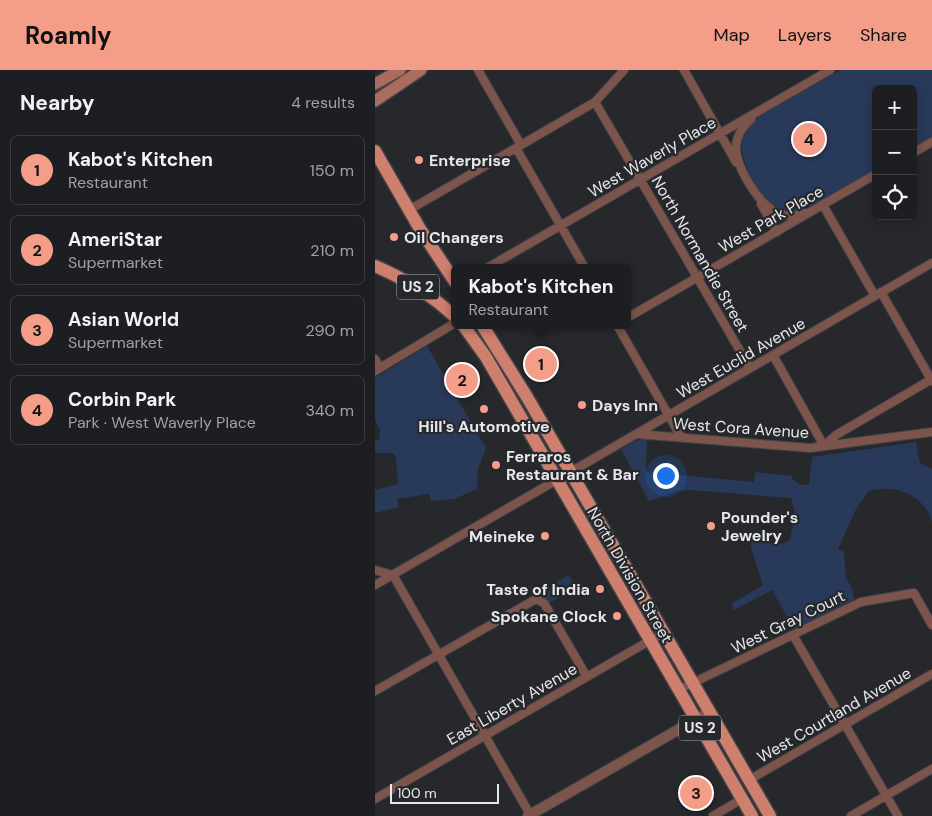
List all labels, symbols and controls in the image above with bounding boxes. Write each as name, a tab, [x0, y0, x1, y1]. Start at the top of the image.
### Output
text: Roamly	[25, 20, 112, 51]
text: Map	[714, 23, 750, 47]
text: Layers	[778, 23, 832, 47]
text: Share	[860, 23, 907, 47]
map controls	[872, 85, 917, 220]
button: +	[872, 85, 917, 130]
text: Nearby	[20, 89, 94, 117]
text: 4 results	[291, 92, 355, 113]
street label: West Waverly Place	[584, 112, 720, 202]
pin: 4	[793, 120, 825, 158]
button: −	[872, 130, 917, 175]
text: Kabot's Kitchen	[68, 147, 213, 172]
place label: Enterprise	[429, 150, 511, 171]
marker: Enterprise	[413, 154, 425, 166]
text: 1	[34, 160, 40, 181]
text: 150 m	[310, 160, 354, 181]
text: Restaurant	[68, 172, 148, 193]
street label: North Normandie Street	[647, 172, 753, 336]
button: locate	[872, 175, 917, 220]
street label: West Park Place	[715, 181, 827, 257]
text: AmeriStar	[68, 227, 162, 252]
place label: Oil Changers	[404, 227, 504, 248]
marker: Oil Changers	[388, 231, 400, 243]
text: 2	[32, 240, 42, 261]
text: 210 m	[310, 240, 354, 261]
text: Supermarket	[68, 252, 163, 273]
popup	[451, 264, 631, 329]
road number: US 2	[397, 274, 439, 300]
text: Kabot's Kitchen	[468, 274, 614, 299]
text: Restaurant	[468, 299, 548, 320]
text: Asian World	[68, 307, 179, 332]
street label: West Euclid Avenue	[673, 313, 809, 403]
text: 3	[32, 320, 42, 341]
text: 290 m	[305, 320, 354, 341]
text: Supermarket	[68, 332, 163, 353]
pin: 1	[525, 345, 557, 383]
pin: 2	[446, 361, 478, 399]
text: Corbin Park	[68, 387, 176, 412]
place label: Days Inn	[592, 395, 658, 416]
marker: Days Inn	[576, 399, 588, 411]
text: 4	[32, 400, 42, 421]
text: 340 m	[305, 400, 354, 421]
marker: Hill's Automotive	[478, 403, 490, 415]
text: Park · West Waverly Place	[68, 412, 256, 433]
street label: West Cora Avenue	[672, 413, 810, 443]
place label: Hill's Automotive	[418, 416, 550, 437]
place label: Ferraros Restaurant & Bar	[506, 446, 639, 485]
marker: Ferraros Restaurant & Bar	[490, 459, 502, 471]
your location	[653, 463, 679, 489]
street label: North Division Street	[583, 503, 677, 647]
place label: Pounder's Jewelry	[721, 507, 798, 546]
marker: Pounder's Jewelry	[705, 520, 717, 532]
place label: Meineke	[469, 526, 535, 547]
marker: Meineke	[539, 530, 551, 542]
place label: Taste of India	[486, 579, 590, 600]
marker: Taste of India	[594, 583, 606, 595]
street label: West Gray Court	[728, 585, 848, 659]
place label: Spokane Clock	[491, 606, 608, 627]
marker: Spokane Clock	[611, 610, 623, 622]
street label: East Liberty Avenue	[443, 658, 581, 750]
street label: West Courtland Avenue	[753, 662, 915, 768]
road number: US 2	[679, 716, 721, 740]
pin: 3	[680, 774, 712, 812]
scale bar	[390, 781, 499, 804]
text: 100 m	[397, 784, 437, 802]

